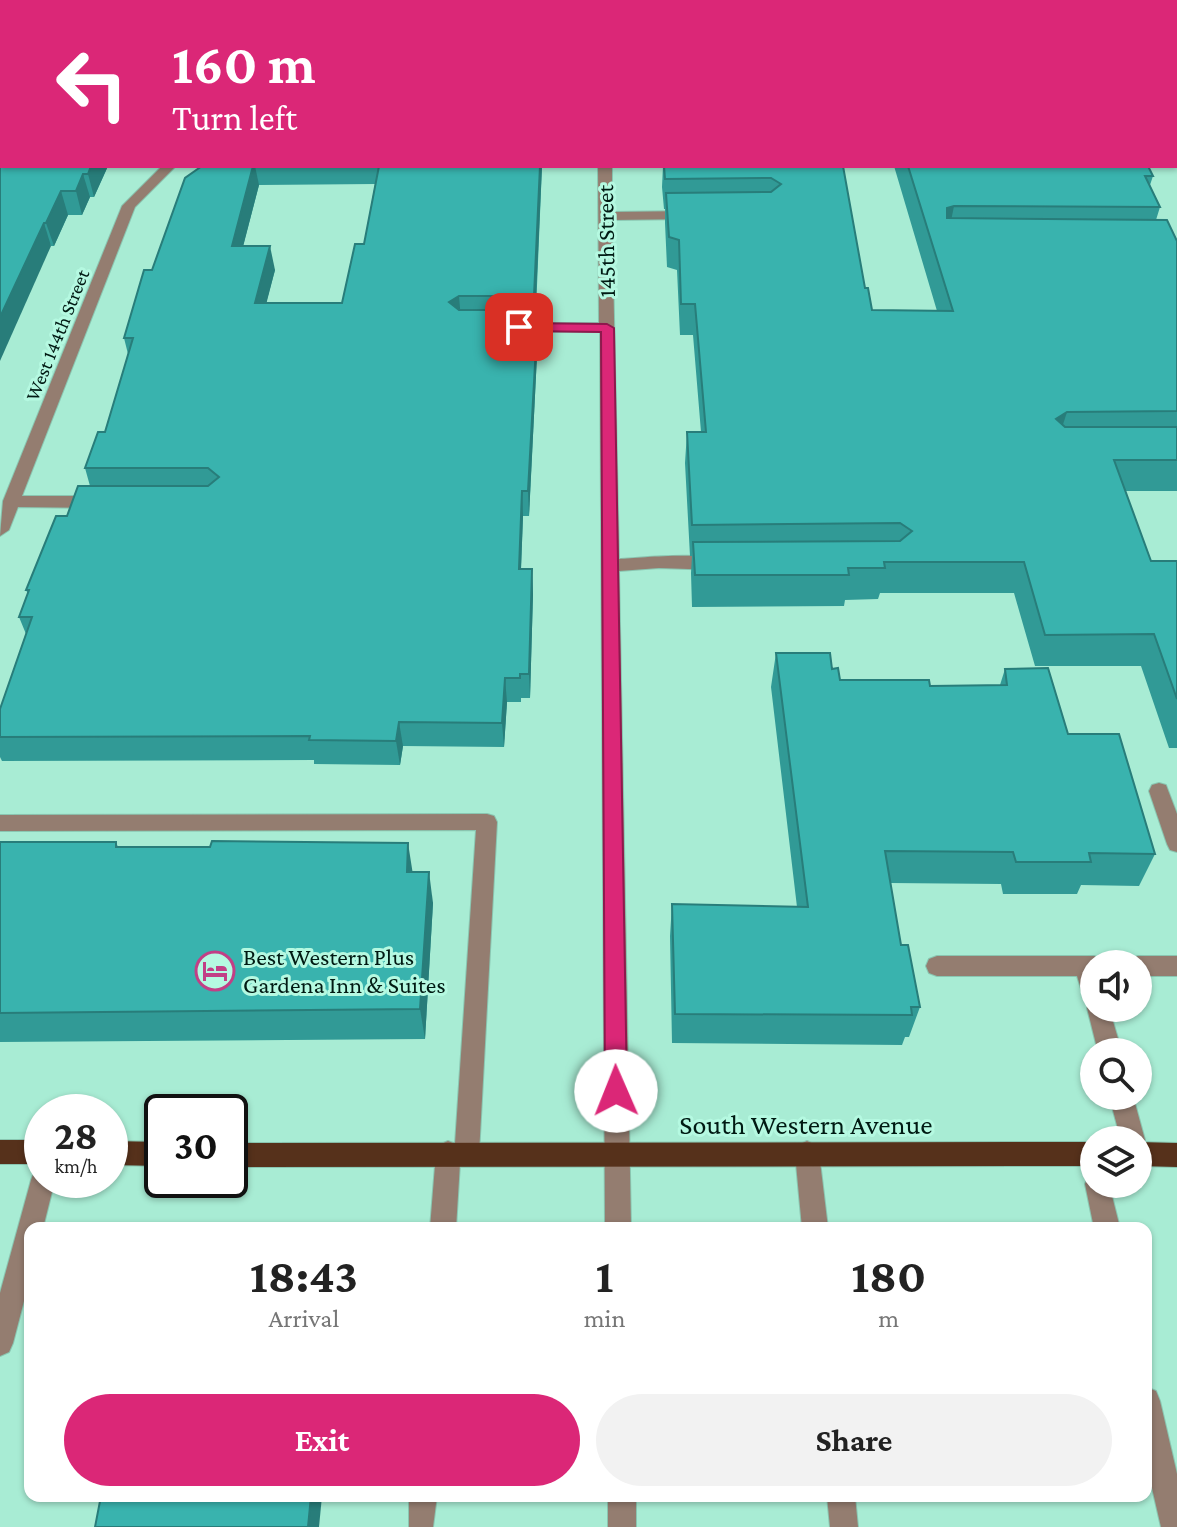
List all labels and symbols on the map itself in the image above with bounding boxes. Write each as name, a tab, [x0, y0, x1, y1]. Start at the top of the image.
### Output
street label: 145th Street	[591, 183, 620, 298]
street label: West 144th Street	[21, 266, 93, 404]
pin	[485, 293, 553, 361]
place label: Best Western Plus Gardena Inn & Suites	[243, 943, 446, 998]
hotel icon: Best Western Plus Gardena Inn & Suites	[194, 950, 236, 992]
position arrow	[574, 1049, 658, 1133]
speed limit sign: 30	[144, 1094, 248, 1198]
street label: South Western Avenue	[679, 1109, 933, 1140]

